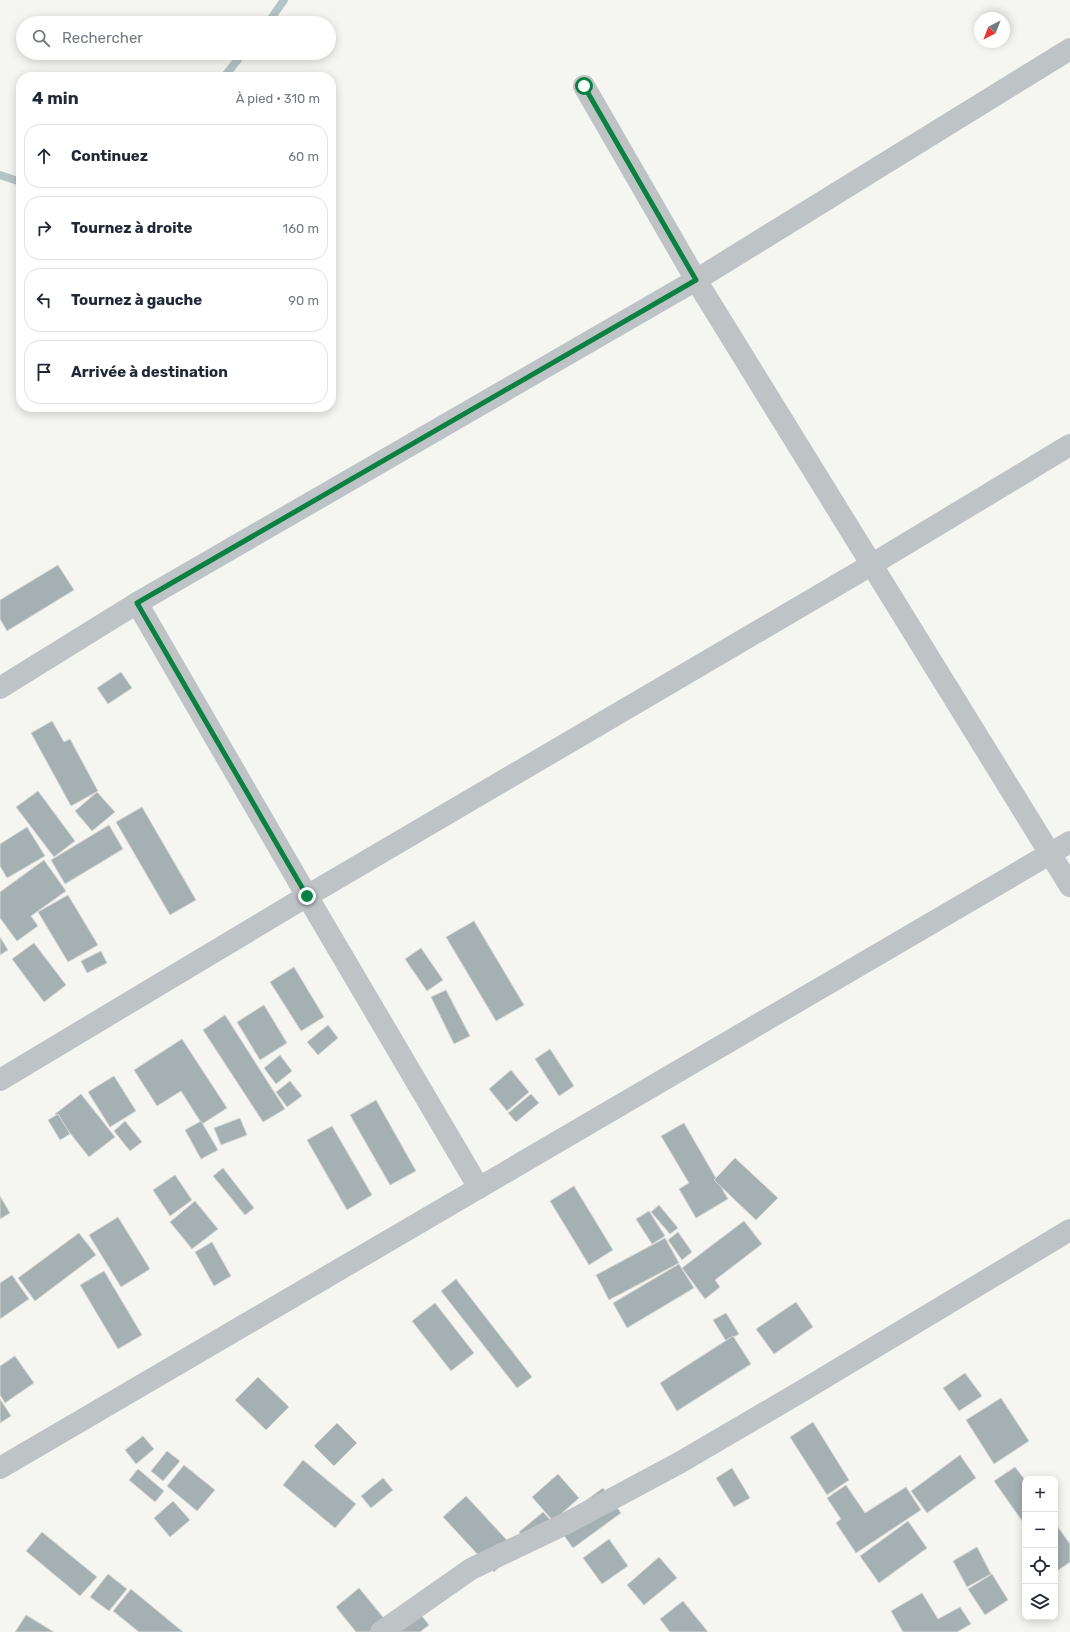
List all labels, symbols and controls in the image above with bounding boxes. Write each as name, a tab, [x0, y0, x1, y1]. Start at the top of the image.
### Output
north arrow	[974, 12, 1010, 48]
search box	[16, 16, 336, 60]
icon: search	[30, 27, 52, 49]
text: Rechercher	[62, 29, 143, 47]
route start	[575, 77, 593, 95]
text: 4 min	[32, 88, 79, 108]
text: À pied · 310 m	[236, 91, 320, 106]
icon: ahead	[33, 145, 55, 167]
text: Continuez	[71, 147, 148, 165]
text: 60 m	[288, 149, 319, 164]
icon: right	[33, 217, 55, 239]
text: Tournez à droite	[71, 219, 192, 237]
text: 160 m	[283, 221, 319, 236]
icon: left	[33, 289, 55, 311]
text: Tournez à gauche	[71, 291, 202, 309]
text: 90 m	[288, 293, 319, 308]
icon: arrive	[33, 361, 55, 383]
text: Arrivée à destination	[71, 363, 228, 381]
route end	[298, 887, 316, 905]
map controls	[1022, 1476, 1058, 1620]
button: +	[1022, 1476, 1058, 1512]
button: −	[1022, 1512, 1058, 1548]
button: locate	[1022, 1548, 1058, 1584]
button: layers	[1022, 1584, 1058, 1620]

